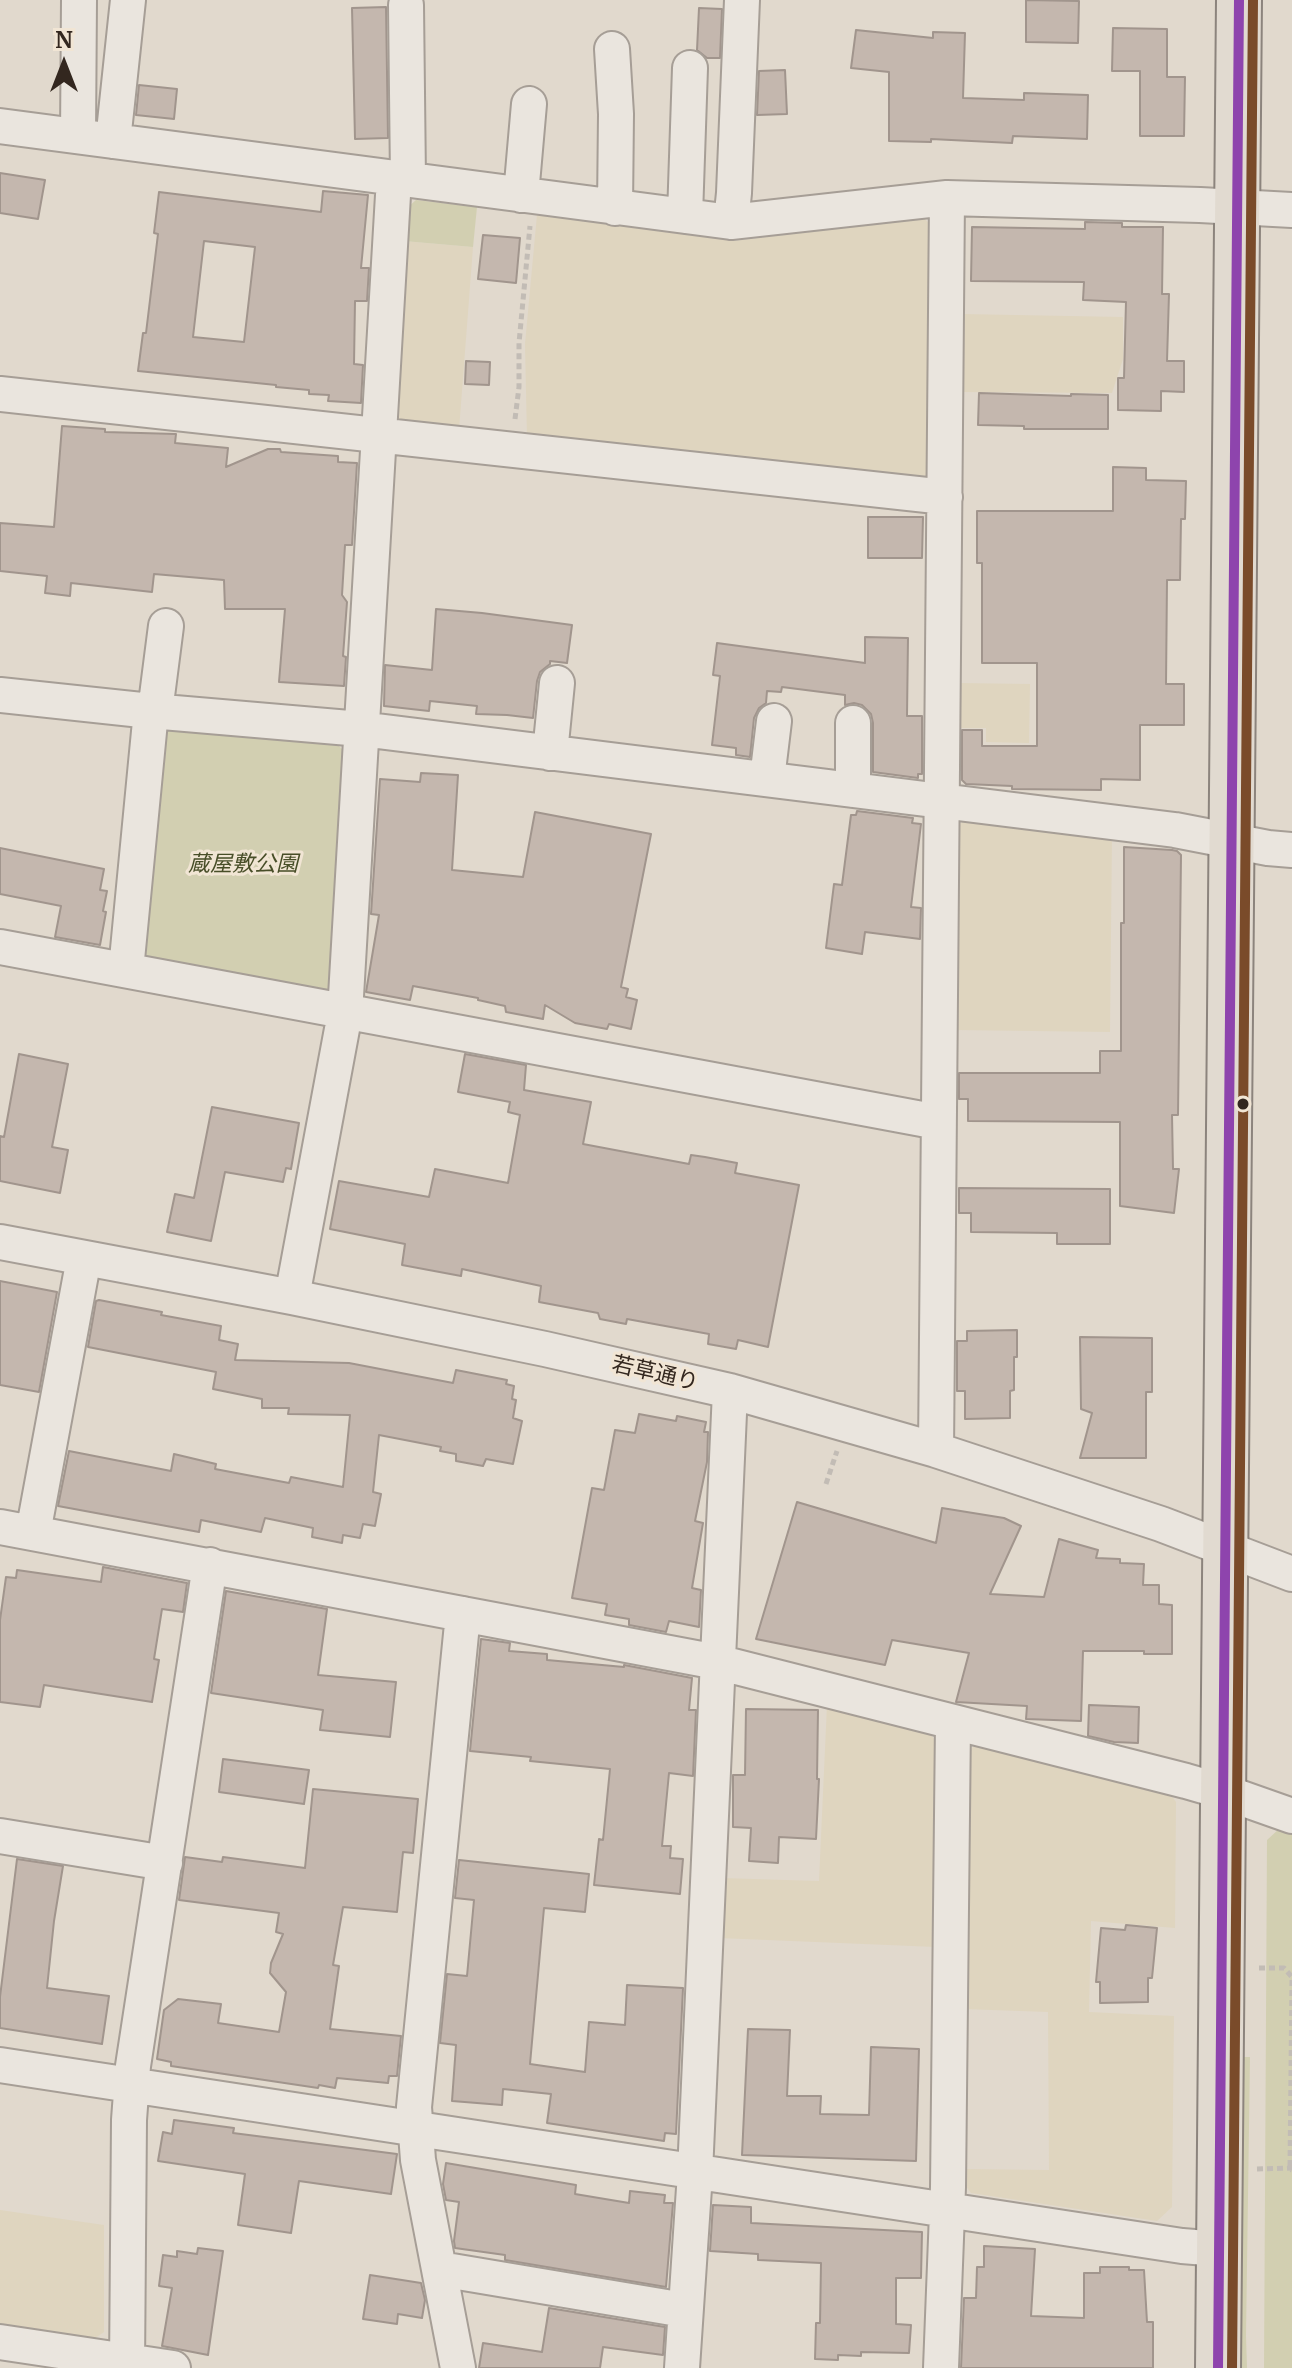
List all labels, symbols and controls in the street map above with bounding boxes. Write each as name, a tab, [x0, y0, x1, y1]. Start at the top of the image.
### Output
north arrow	[24, 24, 104, 104]
text: N	[55, 26, 73, 54]
park label: 蔵屋敷公園	[188, 852, 298, 878]
unlabelled marker	[1235, 1096, 1251, 1112]
street label: 若草通り	[609, 1351, 701, 1397]

